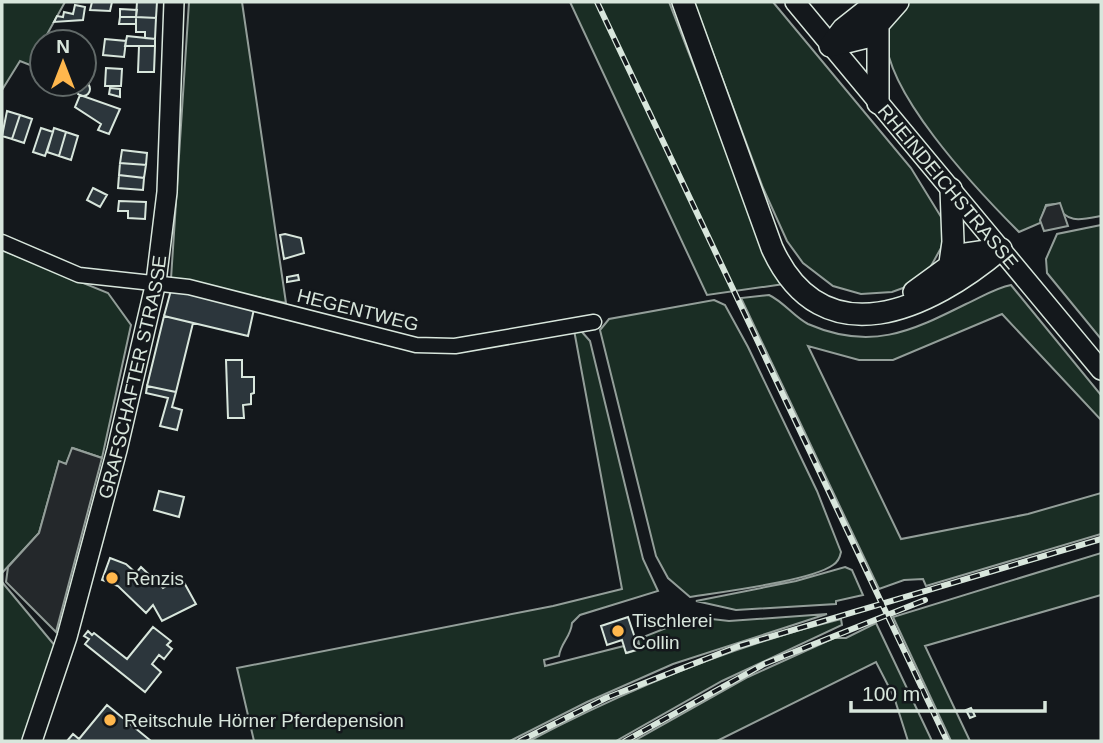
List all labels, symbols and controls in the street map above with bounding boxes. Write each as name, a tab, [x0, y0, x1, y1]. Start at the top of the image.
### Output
north arrow	[28, 28, 98, 98]
text: N	[56, 36, 70, 57]
street label: RHEINDEICHSTRASSE	[874, 100, 1023, 273]
street label: GRAFSCHAFTER STRASSE	[94, 254, 170, 501]
street label: HEGENTWEG	[295, 285, 421, 335]
place label: Renzis	[126, 568, 184, 589]
marker: Renzis	[104, 570, 120, 586]
place label: Tischlerei Collin	[632, 610, 713, 653]
marker: Tischlerei Collin	[610, 623, 626, 639]
scale bar	[851, 670, 1045, 714]
text: 100 m	[862, 682, 920, 705]
place label: Reitschule Hörner Pferdepension	[124, 710, 404, 731]
marker: Reitschule Hörner Pferdepension	[102, 712, 118, 728]

